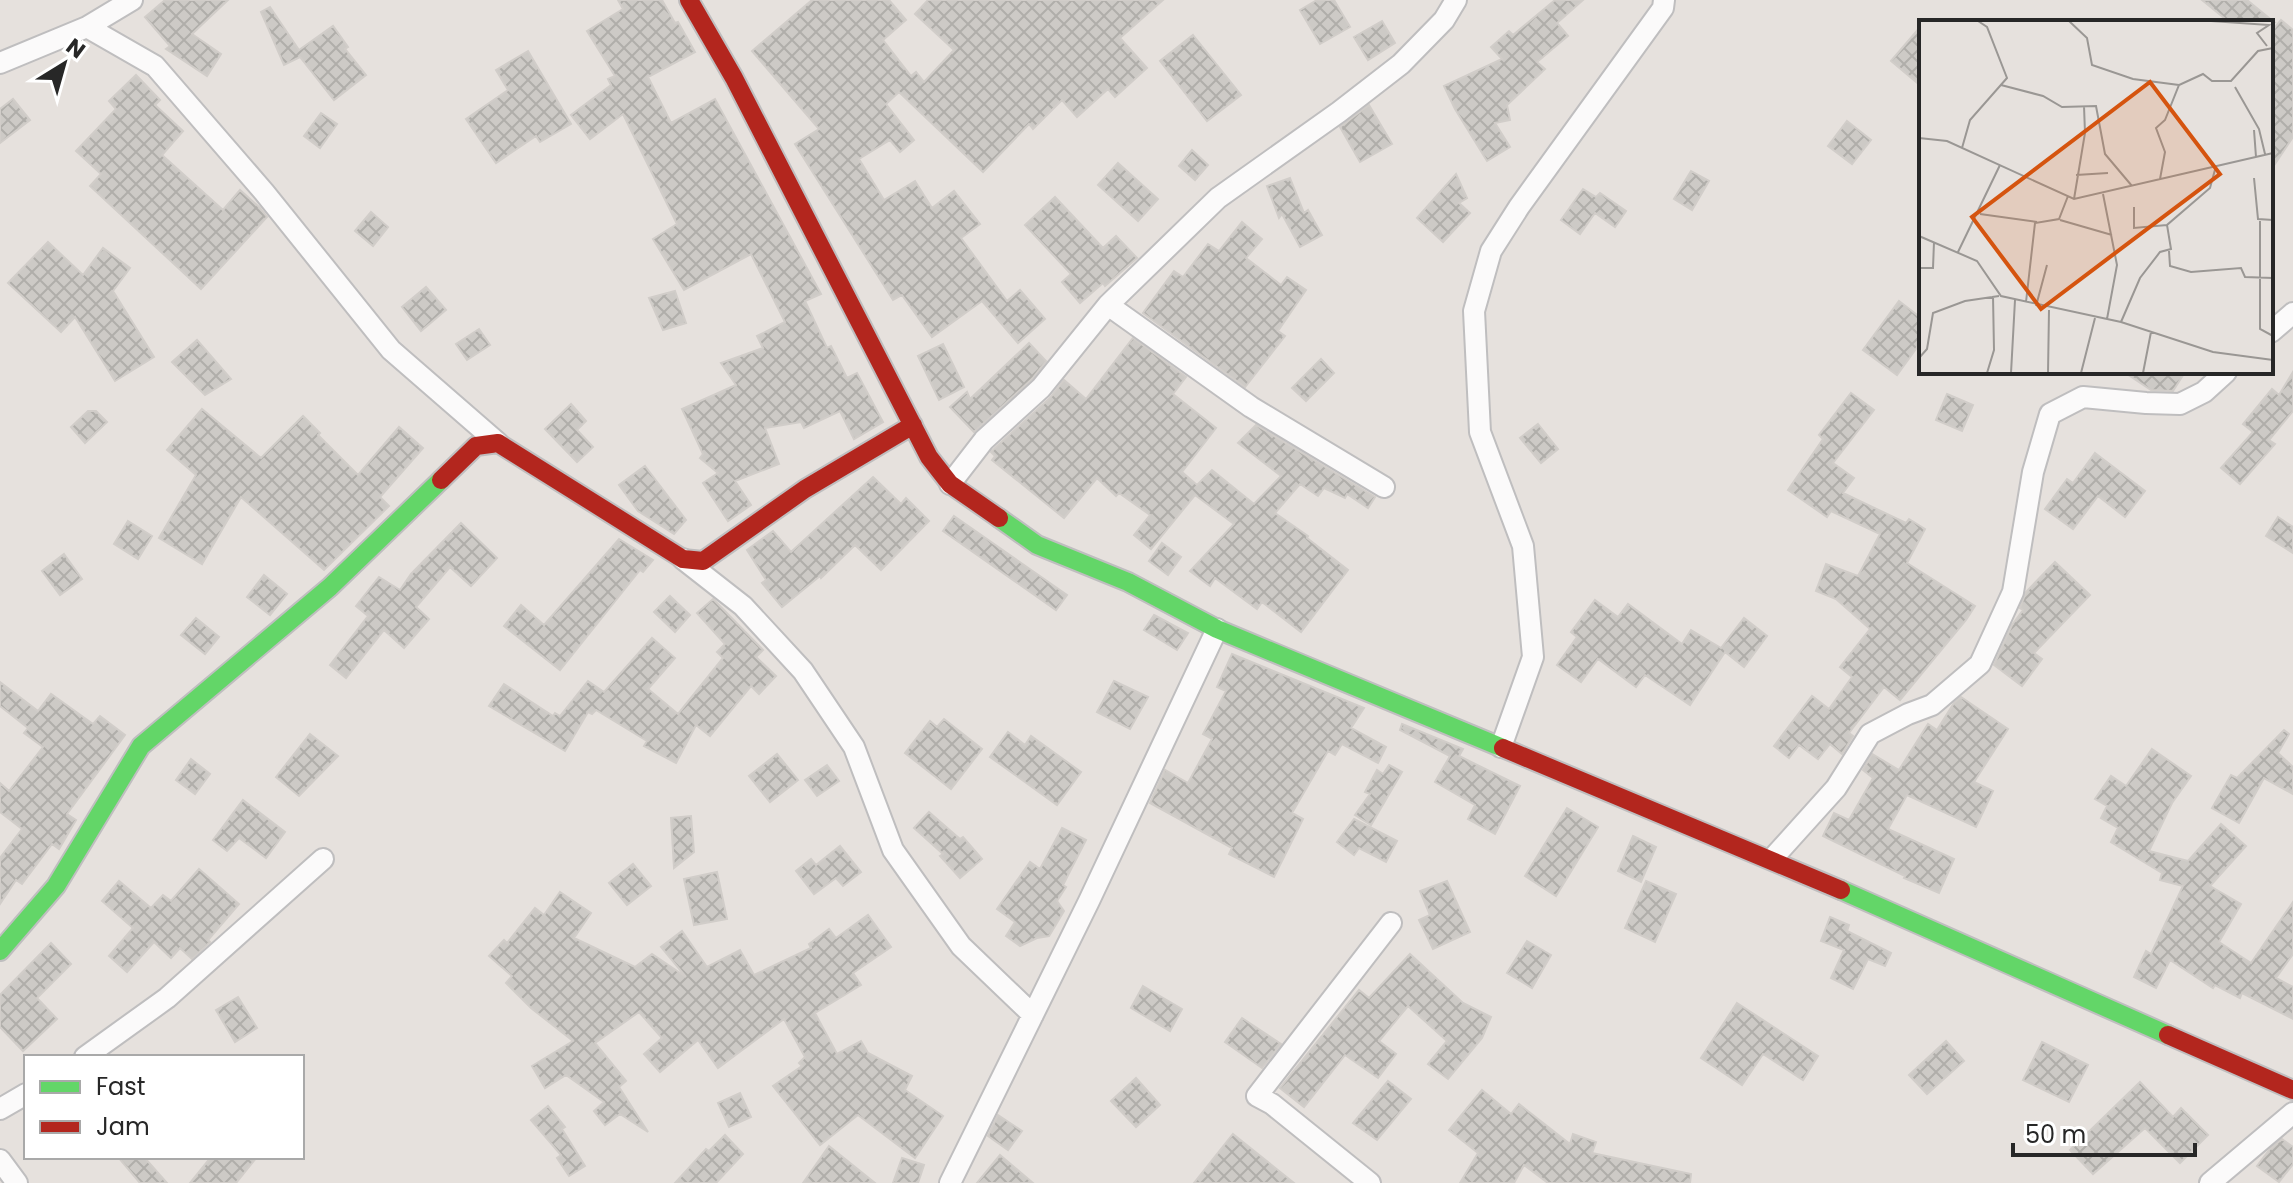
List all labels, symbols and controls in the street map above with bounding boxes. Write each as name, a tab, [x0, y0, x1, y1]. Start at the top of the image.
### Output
inset map	[1919, 20, 2273, 374]
north arrow	[24, 24, 104, 104]
text: N	[60, 31, 92, 66]
legend	[24, 1055, 304, 1159]
text: Fast	[96, 1070, 146, 1103]
scale bar	[2013, 1107, 2195, 1157]
text: Jam	[96, 1110, 150, 1143]
text: 50 m	[2025, 1118, 2086, 1151]

